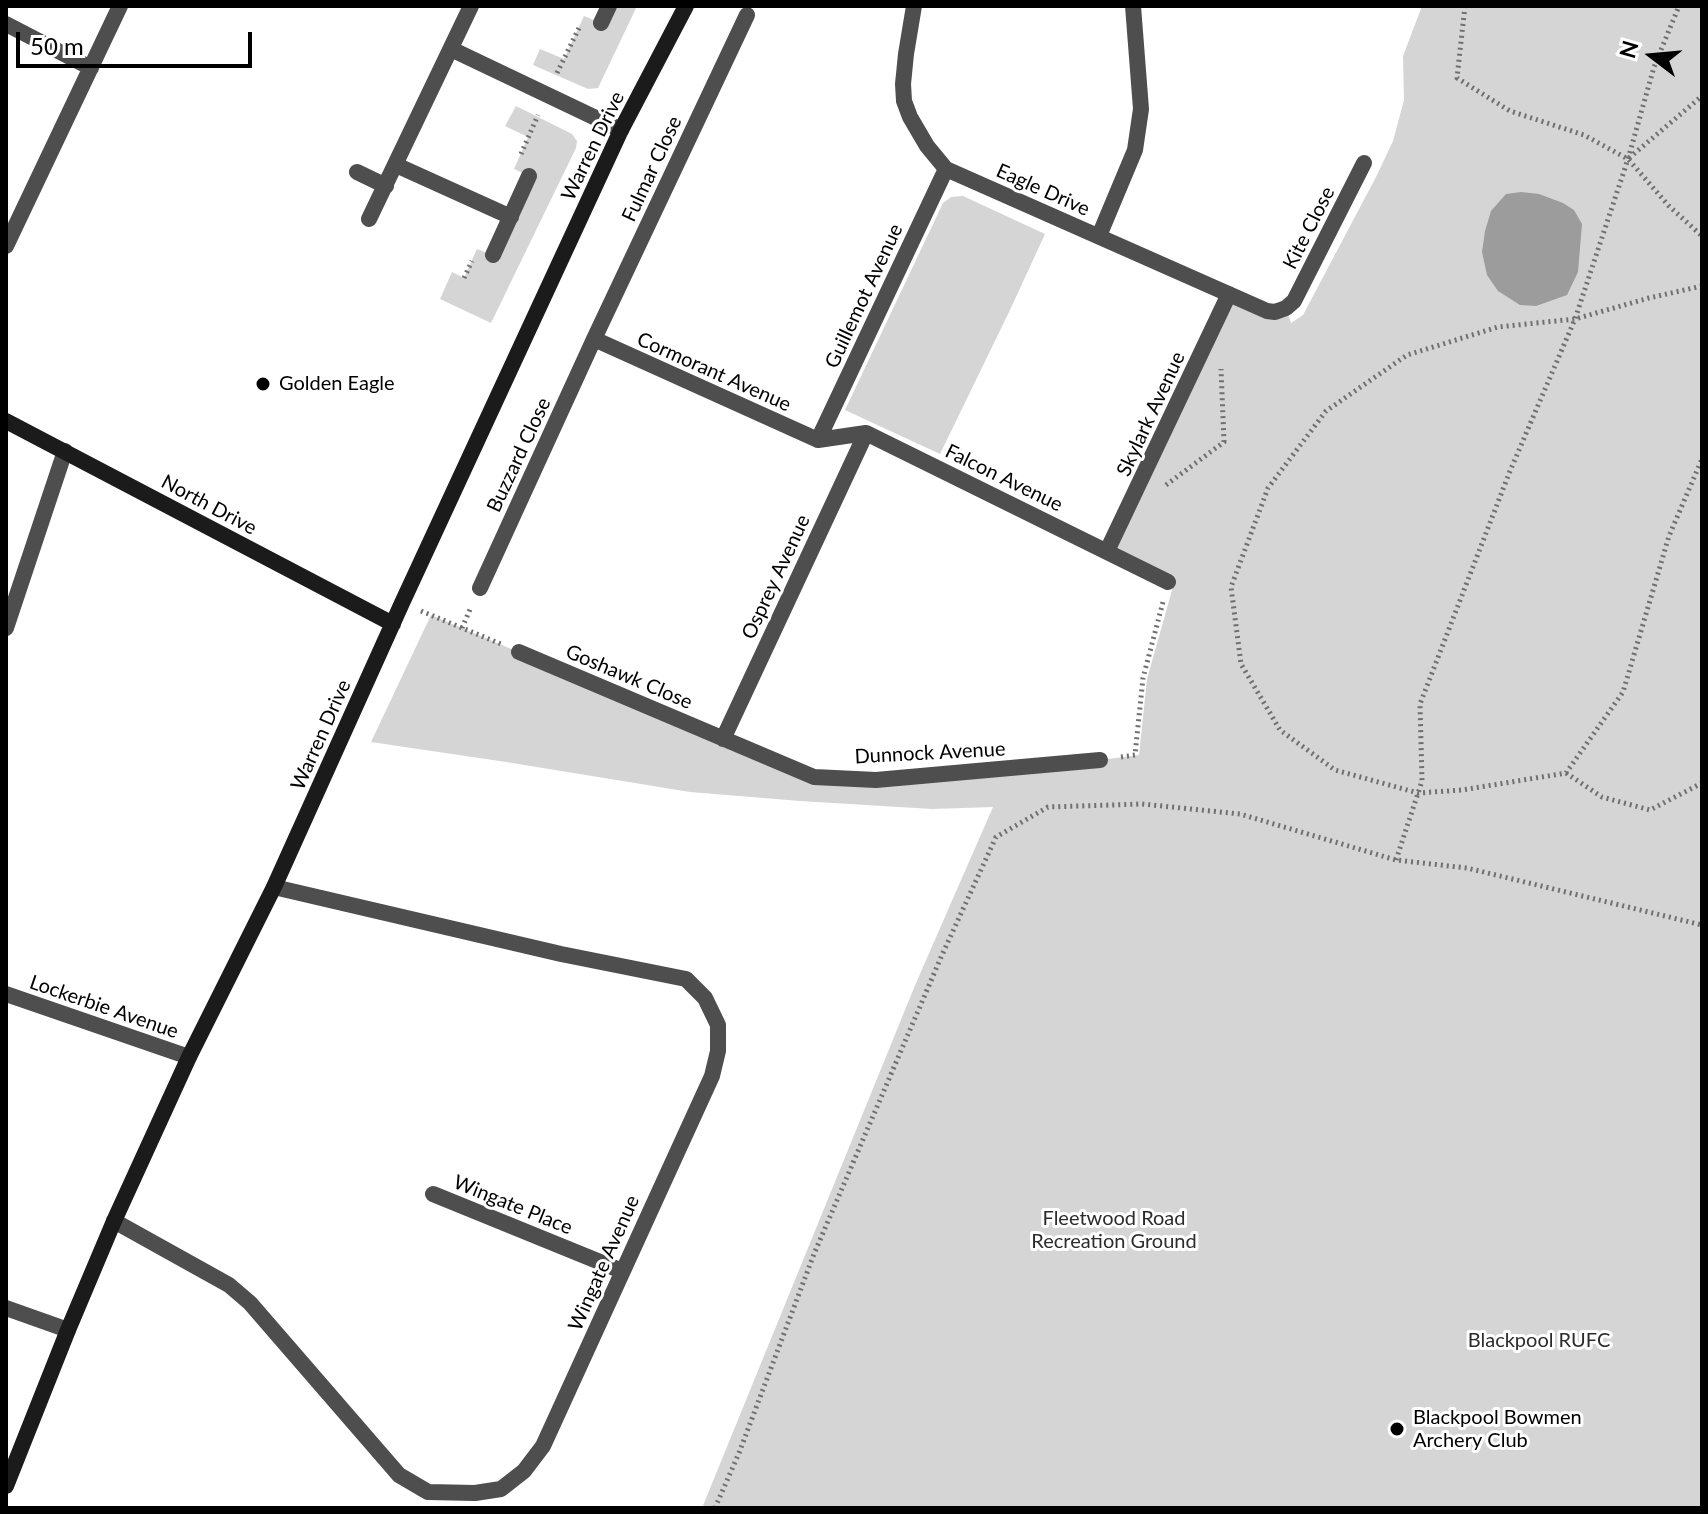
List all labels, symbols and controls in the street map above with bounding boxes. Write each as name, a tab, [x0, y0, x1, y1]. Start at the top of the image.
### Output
scale bar	[20, 16, 256, 66]
north arrow	[1612, 16, 1692, 96]
text: 50 m	[30, 31, 84, 60]
text: N	[1613, 37, 1644, 61]
street label: Warren Drive	[556, 88, 630, 204]
street label: Fulmar Close	[617, 112, 687, 226]
street label: Eagle Drive	[993, 159, 1093, 221]
street label: Kite Close	[1278, 183, 1340, 273]
street label: Guillemot Avenue	[820, 220, 908, 372]
street label: Cormorant Avenue	[633, 327, 795, 417]
street label: Skylark Avenue	[1112, 348, 1190, 480]
place label: Golden Eagle	[279, 372, 395, 396]
marker: Golden Eagle	[254, 375, 272, 393]
street label: Buzzard Close	[482, 394, 556, 516]
street label: Falcon Avenue	[941, 439, 1067, 517]
street label: North Drive	[157, 470, 261, 540]
street label: Osprey Avenue	[737, 511, 815, 643]
street label: Goshawk Close	[562, 640, 696, 714]
street label: Warren Drive	[286, 676, 356, 794]
street label: Dunnock Avenue	[854, 737, 1006, 769]
street label: Lockerbie Avenue	[26, 970, 182, 1044]
street label: Wingate Place	[450, 1170, 576, 1240]
street label: Wingate Avenue	[563, 1192, 645, 1334]
park label: Fleetwood Road Recreation Ground	[1031, 1207, 1197, 1254]
park label: Blackpool RUFC	[1468, 1329, 1610, 1353]
place label: Blackpool Bowmen Archery Club	[1413, 1406, 1582, 1453]
marker: Blackpool Bowmen Archery Club	[1388, 1420, 1406, 1438]

